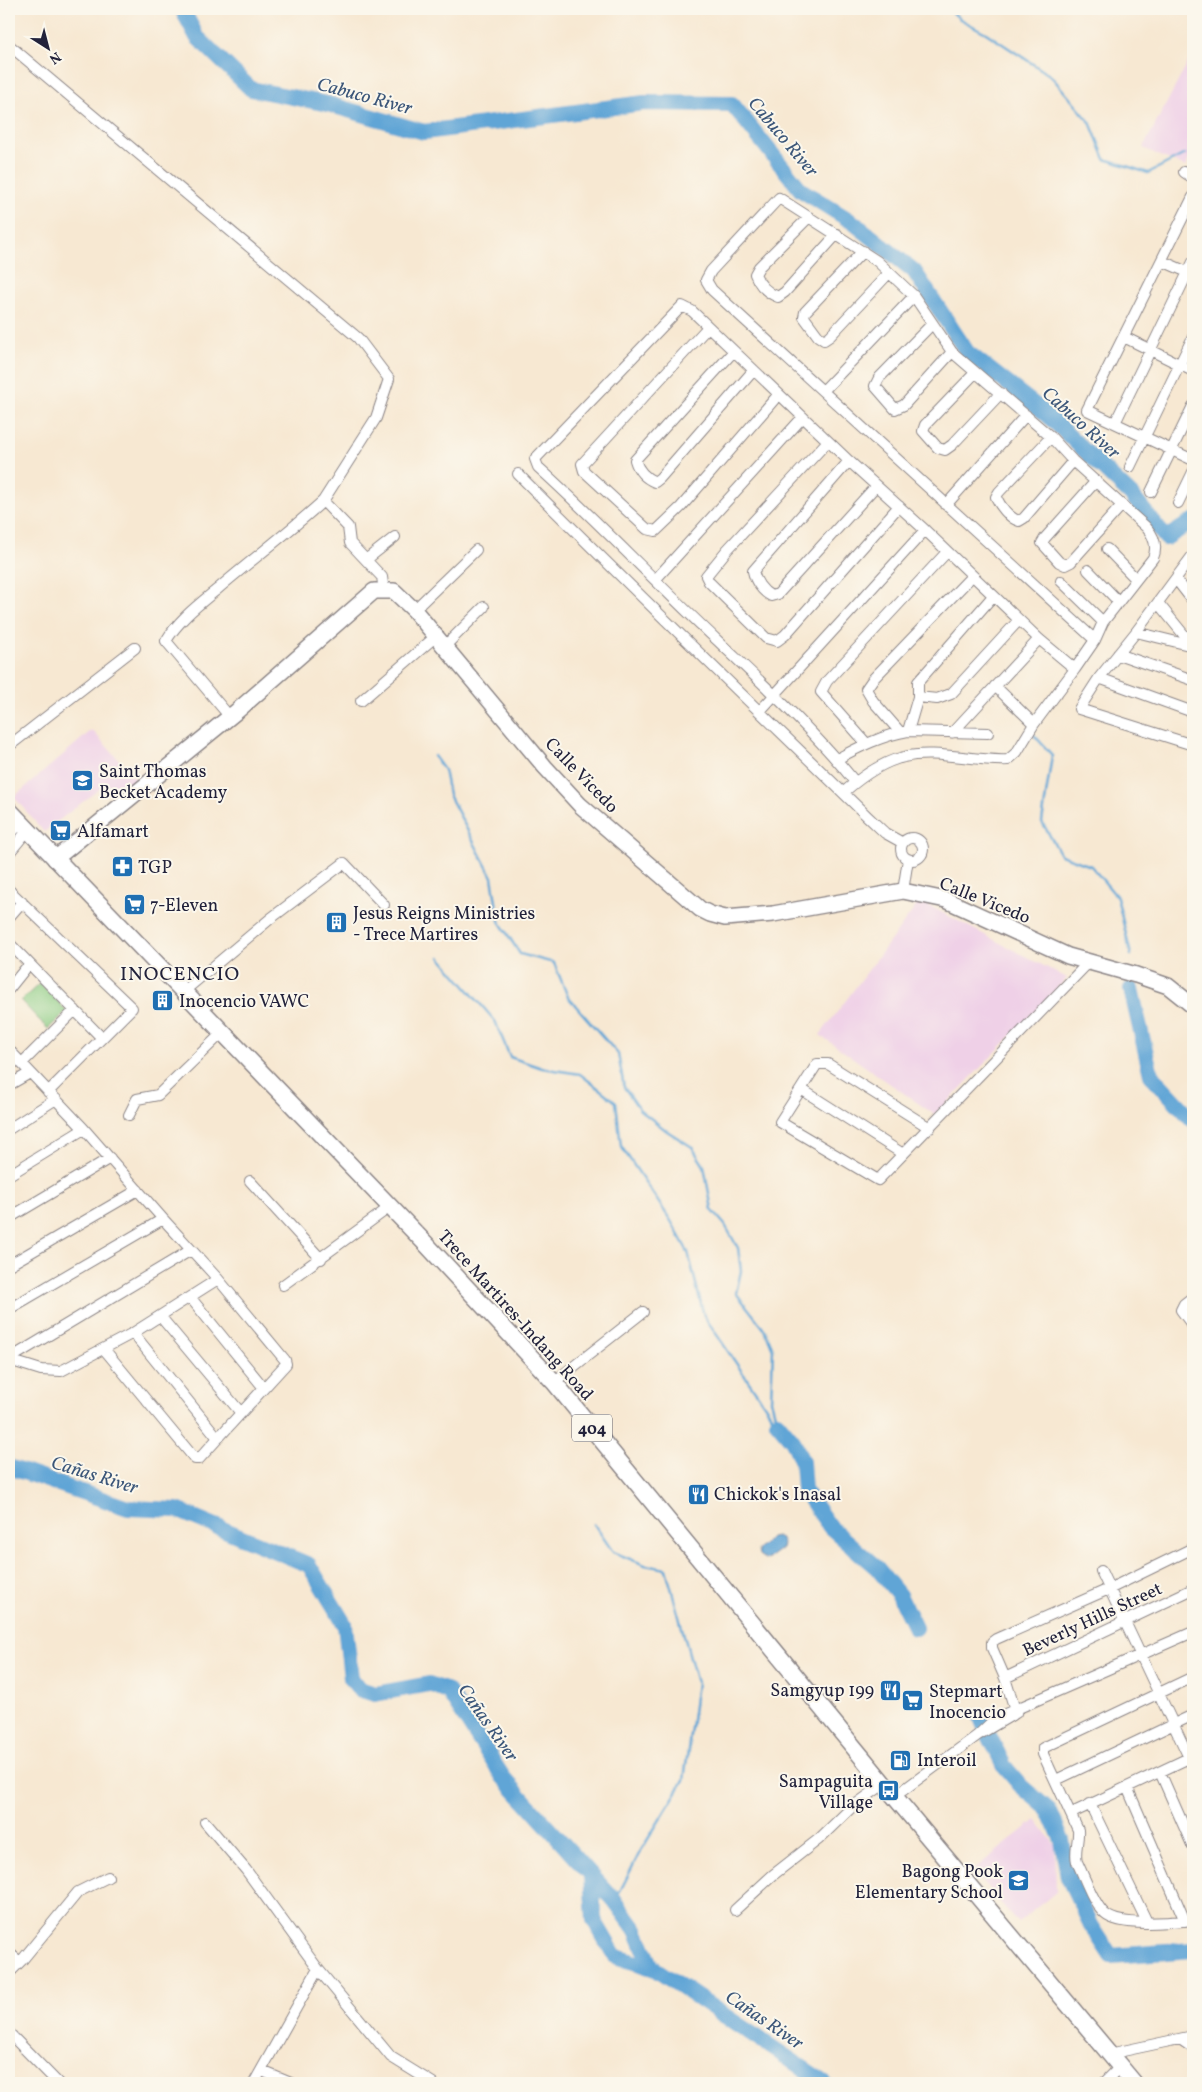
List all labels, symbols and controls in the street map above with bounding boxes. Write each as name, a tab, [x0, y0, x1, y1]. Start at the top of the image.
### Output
north arrow	[22, 22, 72, 72]
text: N	[45, 47, 64, 68]
water label: Cabuco River	[314, 72, 416, 122]
water label: Cabuco River	[741, 92, 824, 184]
water label: Cabuco River	[1036, 381, 1126, 466]
street label: Calle Vicedo	[538, 733, 623, 819]
place label: Saint Thomas Becket Academy	[99, 760, 228, 806]
school or university icon: Saint Thomas Becket Academy	[71, 769, 95, 793]
supermarket icon: Alfamart	[49, 819, 73, 843]
place label: Alfamart	[77, 820, 149, 845]
pharmacy icon: TGP	[110, 855, 134, 879]
place label: TGP	[138, 856, 172, 881]
street label: Calle Vicedo	[935, 872, 1034, 931]
supermarket icon: 7-Eleven	[122, 893, 146, 917]
place label: 7-Eleven	[150, 894, 218, 919]
place label: Jesus Reigns Ministries - Trece Martires	[353, 902, 535, 948]
building icon: Jesus Reigns Ministries - Trece Martires	[325, 911, 349, 935]
district label: INOCENCIO	[120, 961, 240, 989]
building icon: Inocencio VAWC	[151, 989, 175, 1013]
place label: Inocencio VAWC	[179, 990, 309, 1015]
street label: Trece Martires-Indang Road	[431, 1225, 599, 1407]
road number: 404	[572, 1415, 612, 1442]
water label: Cañas River	[48, 1450, 142, 1502]
restaurant icon: Chickok's Inasal	[686, 1482, 710, 1506]
place label: Chickok's Inasal	[714, 1483, 841, 1508]
street label: Beverly Hills Street	[1019, 1577, 1167, 1664]
restaurant icon: Samgyup 199	[878, 1678, 902, 1702]
water label: Cañas River	[451, 1679, 524, 1768]
place label: Samgyup 199	[770, 1679, 874, 1704]
place label: Stepmart Inocencio	[929, 1680, 1006, 1726]
supermarket icon: Stepmart Inocencio	[901, 1689, 925, 1713]
fuel station icon: Interoil	[889, 1748, 913, 1772]
place label: Interoil	[917, 1749, 977, 1774]
place label: Sampaguita Village	[779, 1770, 873, 1816]
bus stop icon: Sampaguita Village	[877, 1779, 901, 1803]
place label: Bagong Pook Elementary School	[855, 1860, 1003, 1906]
school or university icon: Bagong Pook Elementary School	[1007, 1869, 1031, 1893]
water label: Cañas River	[719, 1985, 809, 2057]

